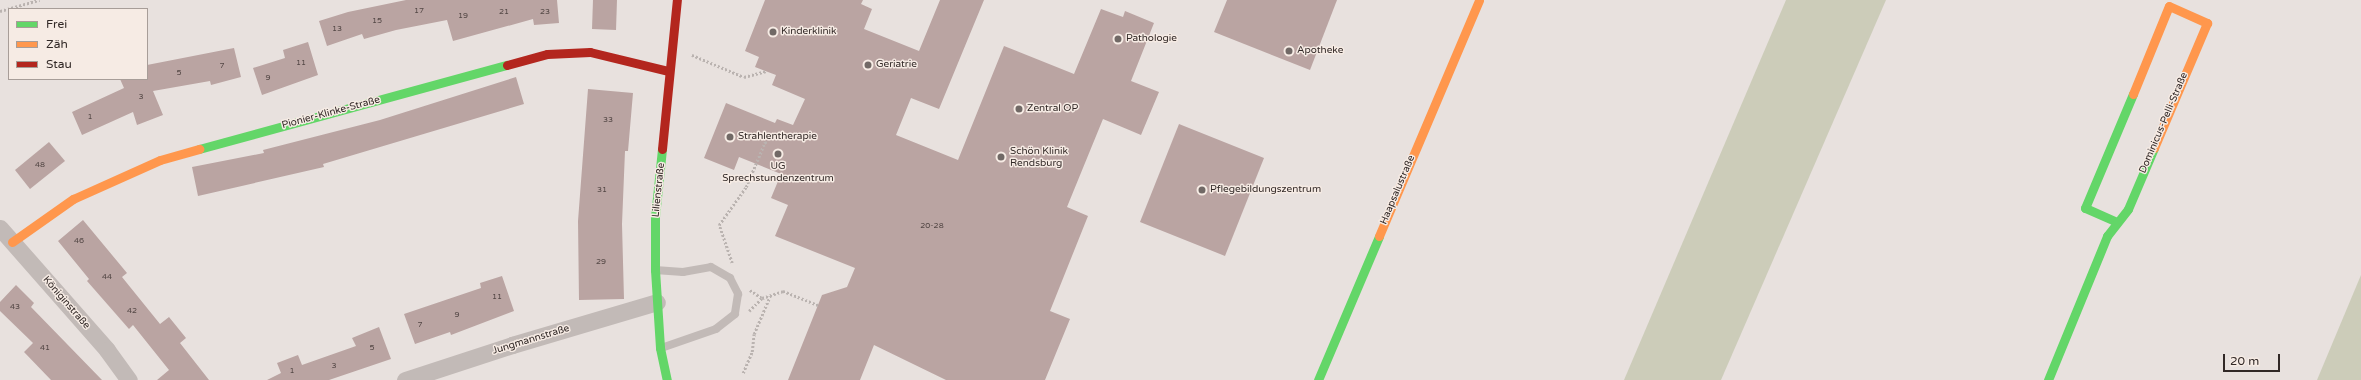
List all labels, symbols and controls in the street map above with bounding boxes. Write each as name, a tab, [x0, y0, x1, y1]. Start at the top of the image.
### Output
house number: 17	[414, 6, 424, 16]
house number: 21	[499, 7, 509, 17]
house number: 23	[540, 7, 550, 17]
legend	[8, 8, 148, 80]
house number: 19	[458, 11, 468, 21]
house number: 15	[372, 16, 382, 26]
text: Frei	[46, 17, 67, 31]
house number: 13	[332, 24, 342, 34]
place label: Kinderklinik	[781, 26, 837, 38]
marker: Kinderklinik	[768, 27, 778, 37]
place label: Pathologie	[1126, 33, 1177, 45]
marker: Pathologie	[1113, 34, 1123, 44]
text: Zäh	[46, 37, 68, 51]
place label: Apotheke	[1297, 45, 1343, 57]
marker: Apotheke	[1284, 46, 1294, 56]
text: Stau	[46, 57, 72, 71]
house number: 11	[296, 58, 306, 68]
place label: Geriatrie	[876, 59, 917, 71]
marker: Geriatrie	[863, 60, 873, 70]
house number: 7	[219, 61, 225, 71]
house number: 5	[176, 68, 182, 78]
street label: Dominicus-Pelli-Straße	[2137, 71, 2191, 175]
house number: 9	[265, 73, 271, 83]
house number: 3	[138, 92, 144, 102]
street label: Pionier-Klinke-Straße	[281, 94, 381, 132]
place label: Zentral OP	[1027, 103, 1078, 115]
marker: Zentral OP	[1014, 104, 1024, 114]
house number: 1	[87, 112, 93, 122]
house number: 33	[603, 115, 613, 125]
place label: Strahlentherapie	[738, 131, 817, 143]
marker: Strahlentherapie	[725, 132, 735, 142]
place label: Schön Klinik Rendsburg	[1010, 145, 1068, 168]
marker: UG Sprechstundenzentrum	[773, 149, 783, 159]
marker: Schön Klinik Rendsburg	[995, 151, 1007, 163]
street label: Haapsalustraße	[1378, 154, 1418, 226]
house number: 48	[35, 160, 45, 170]
place label: UG Sprechstundenzentrum	[722, 160, 834, 184]
street label: Lilienstraße	[650, 162, 668, 218]
place label: Pflegebildungszentrum	[1210, 184, 1321, 196]
house number: 31	[597, 185, 607, 195]
marker: Pflegebildungszentrum	[1197, 185, 1207, 195]
house number: 20-28	[920, 221, 944, 231]
house number: 46	[74, 236, 84, 246]
house number: 29	[596, 257, 606, 267]
house number: 44	[102, 272, 112, 282]
street label: Königinstraße	[40, 274, 92, 332]
house number: 11	[492, 292, 502, 302]
house number: 43	[10, 302, 20, 312]
house number: 42	[127, 306, 137, 316]
house number: 9	[454, 310, 460, 320]
house number: 7	[417, 320, 423, 330]
street label: Jungmannstraße	[491, 323, 571, 357]
house number: 41	[40, 343, 50, 353]
house number: 5	[369, 343, 375, 353]
scale bar	[2225, 346, 2282, 372]
text: 20 m	[2230, 354, 2259, 368]
house number: 3	[331, 361, 337, 371]
house number: 1	[289, 366, 295, 376]

